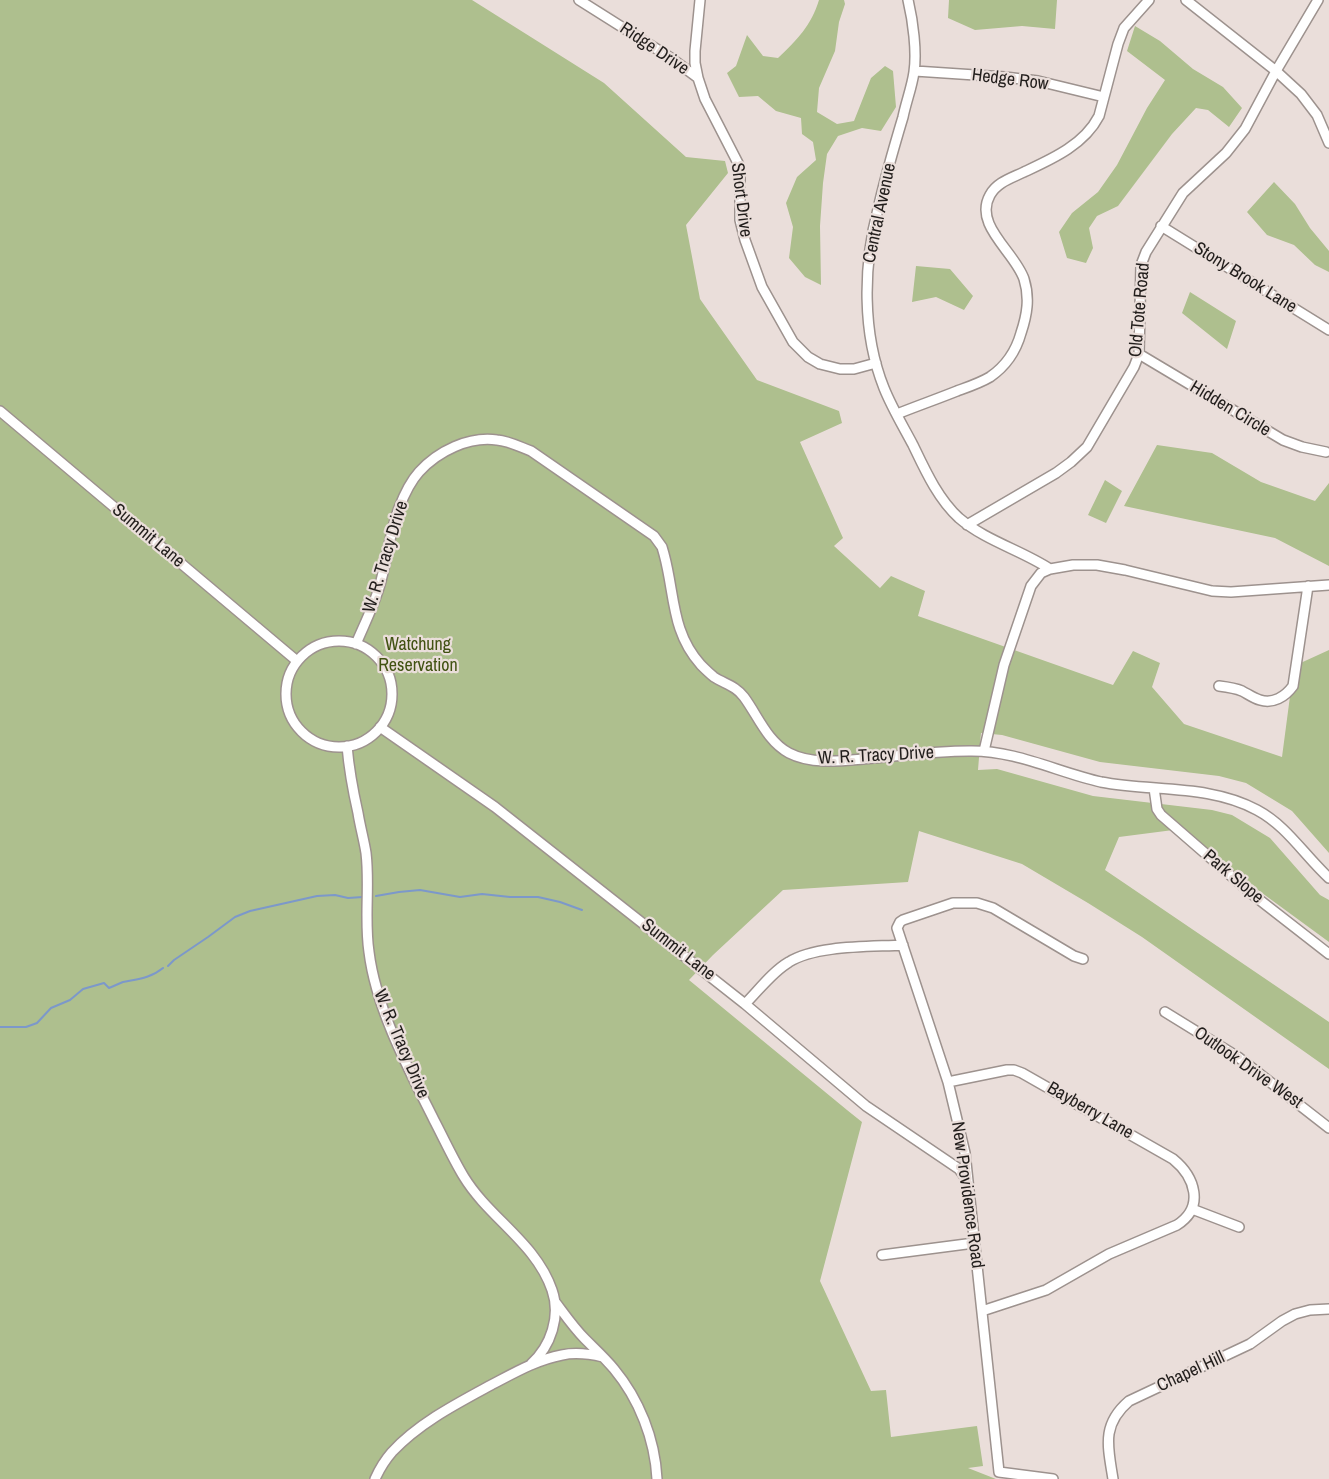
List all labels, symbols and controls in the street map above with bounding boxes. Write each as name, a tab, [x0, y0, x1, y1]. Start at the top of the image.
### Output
street label: Ridge Drive	[615, 18, 693, 80]
street label: Hedge Row	[970, 65, 1050, 95]
street label: Central Avenue	[859, 161, 901, 265]
street label: Short Drive	[726, 162, 756, 238]
street label: Stony Brook Lane	[1190, 238, 1300, 318]
street label: Old Tote Road	[1125, 262, 1155, 358]
street label: Hidden Circle	[1186, 377, 1274, 441]
street label: W. R. Tracy Drive	[359, 498, 413, 616]
street label: Summit Lane	[107, 500, 189, 572]
park label: Watchung Reservation	[378, 634, 458, 676]
street label: W. R. Tracy Drive	[818, 742, 934, 770]
street label: Park Slope	[1198, 846, 1268, 908]
street label: Summit Lane	[637, 914, 719, 986]
street label: W. R. Tracy Drive	[368, 986, 434, 1102]
street label: Outlook Drive West	[1189, 1023, 1307, 1113]
street label: Bayberry Lane	[1043, 1078, 1137, 1144]
street label: New Providence Road	[946, 1120, 988, 1270]
street label: Chapel Hill	[1154, 1347, 1228, 1397]

